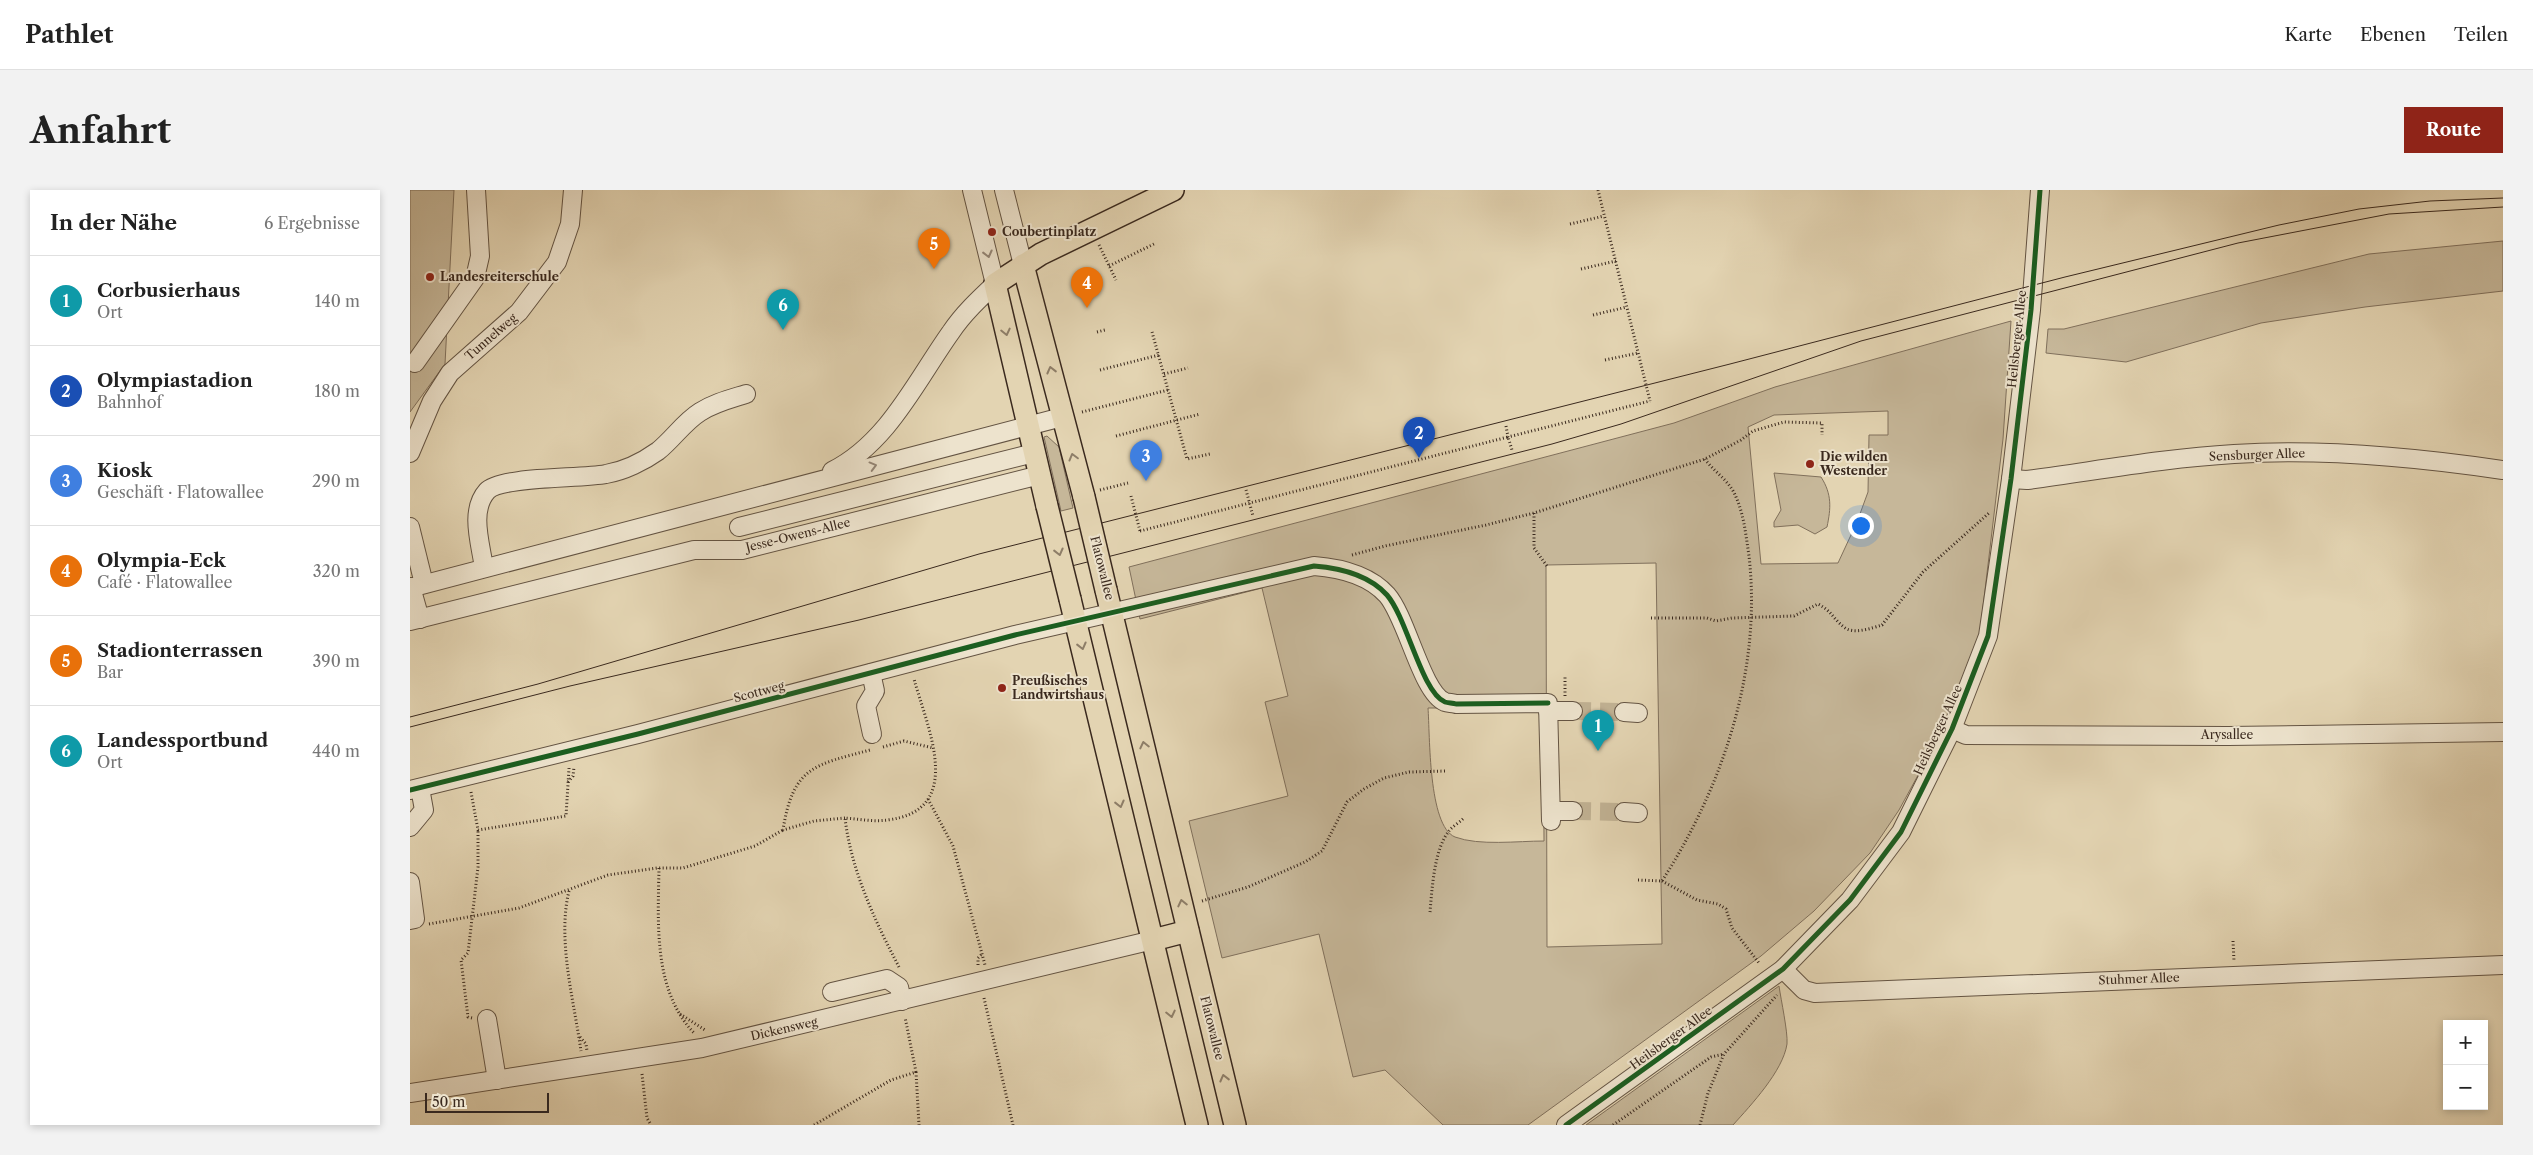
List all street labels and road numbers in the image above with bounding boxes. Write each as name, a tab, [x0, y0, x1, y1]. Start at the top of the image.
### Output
street label: Heilsberger Allee	[2004, 289, 2029, 389]
street label: Tunnelweg	[462, 310, 520, 363]
street label: Sensburger Allee	[2209, 445, 2306, 464]
street label: Jesse-Owens-Allee	[742, 514, 852, 555]
street label: Flatowallee	[1087, 534, 1118, 602]
street label: Scottweg	[732, 677, 787, 705]
street label: Heilsberger Allee	[1910, 682, 1965, 777]
street label: Arysallee	[2200, 727, 2254, 742]
street label: Stuhmer Allee	[2098, 970, 2180, 987]
street label: Flatowallee	[1197, 994, 1228, 1062]
street label: Heilsberger Allee	[1627, 1003, 1715, 1073]
street label: Dickensweg	[749, 1013, 819, 1043]

